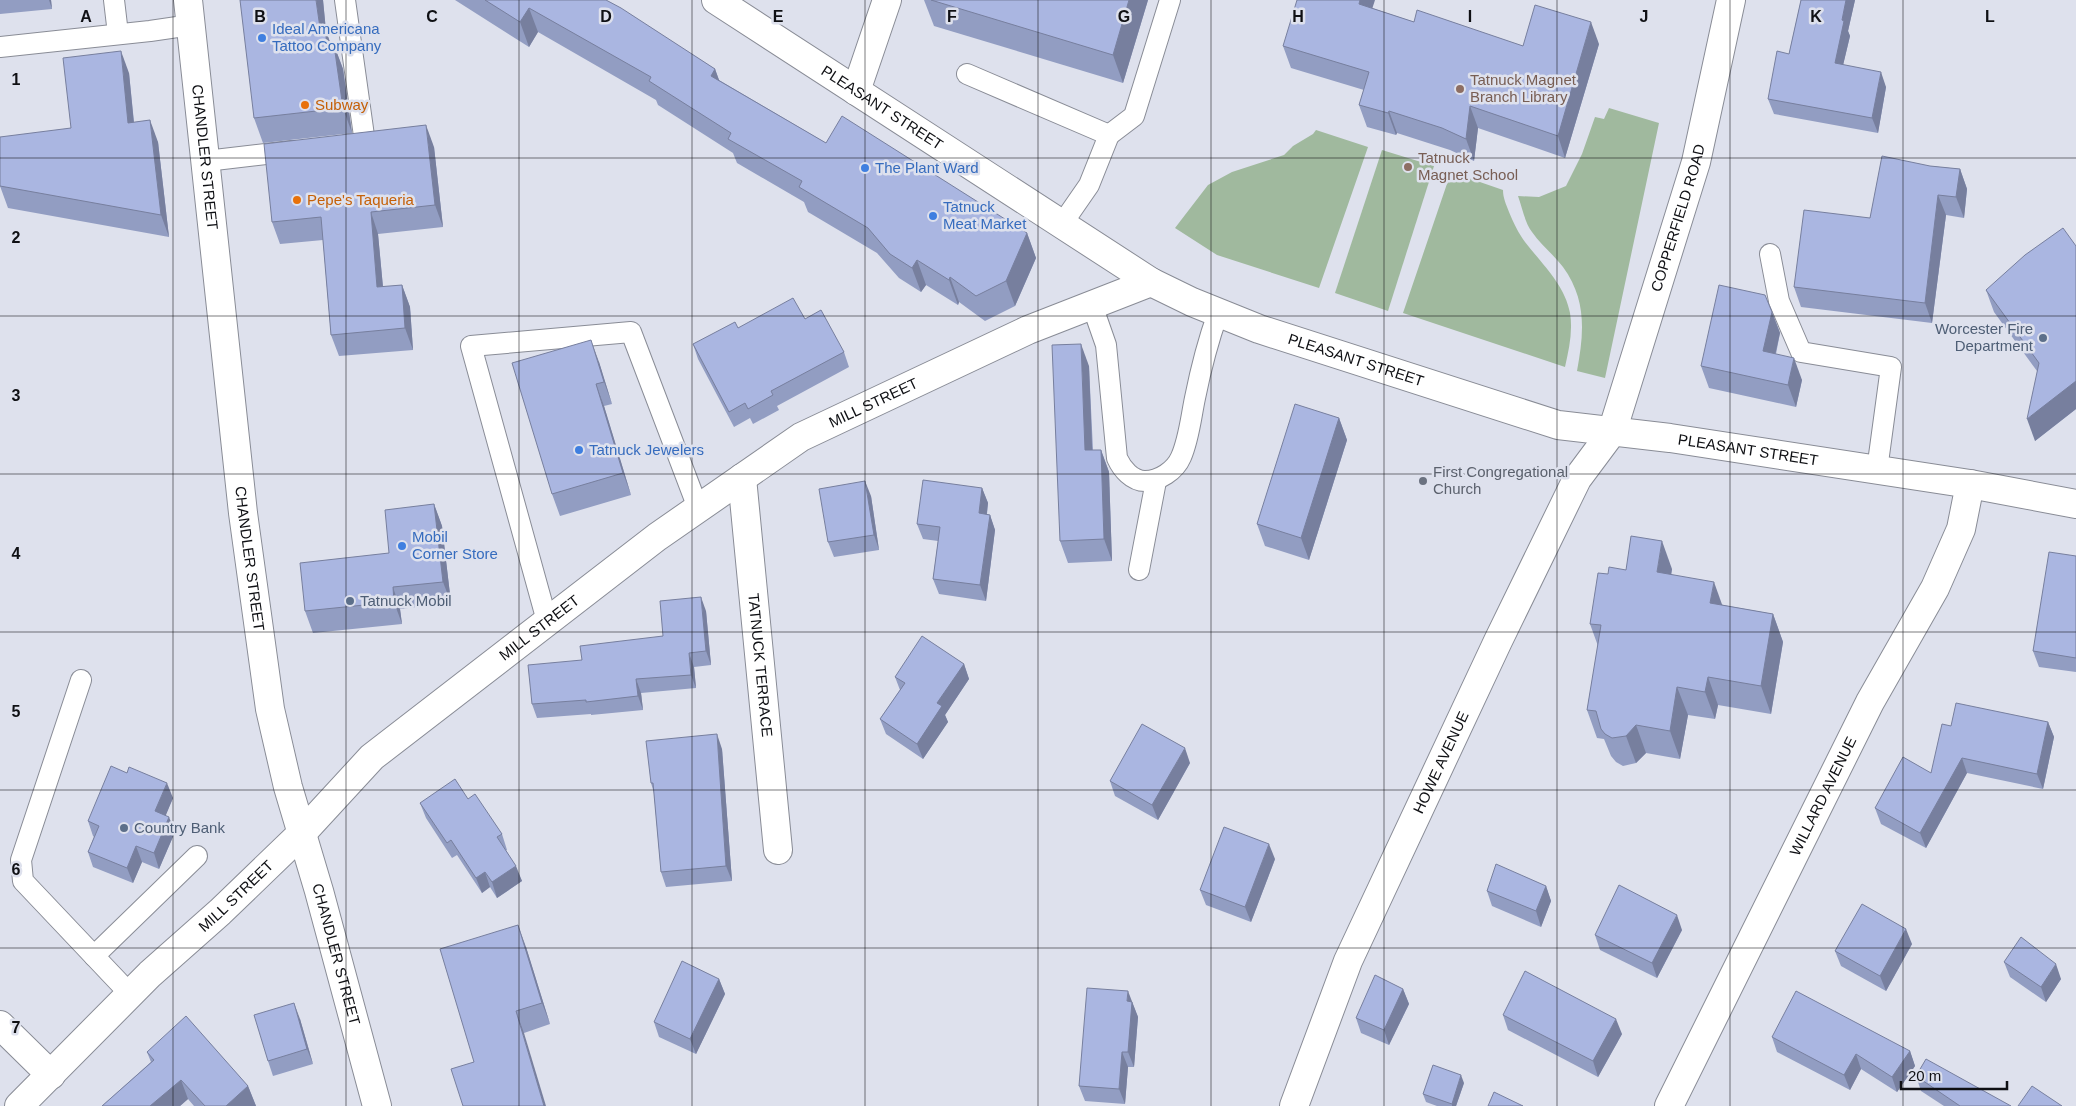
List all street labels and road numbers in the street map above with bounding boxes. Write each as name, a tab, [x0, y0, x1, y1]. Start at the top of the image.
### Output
street label: PLEASANT STREET	[818, 62, 946, 153]
street label: CHANDLER STREET	[189, 84, 222, 231]
street label: COPPERFIELD ROAD	[1647, 142, 1708, 294]
street label: PLEASANT STREET	[1286, 330, 1426, 389]
street label: MILL STREET	[826, 374, 920, 431]
street label: PLEASANT STREET	[1677, 430, 1819, 469]
street label: CHANDLER STREET	[232, 485, 268, 632]
street label: MILL STREET	[496, 591, 582, 664]
street label: TATNUCK TERRACE	[745, 592, 776, 738]
street label: HOWE AVENUE	[1409, 709, 1472, 816]
street label: WILLARD AVENUE	[1786, 734, 1859, 858]
street label: MILL STREET	[195, 857, 276, 935]
street label: CHANDLER STREET	[309, 881, 364, 1027]

